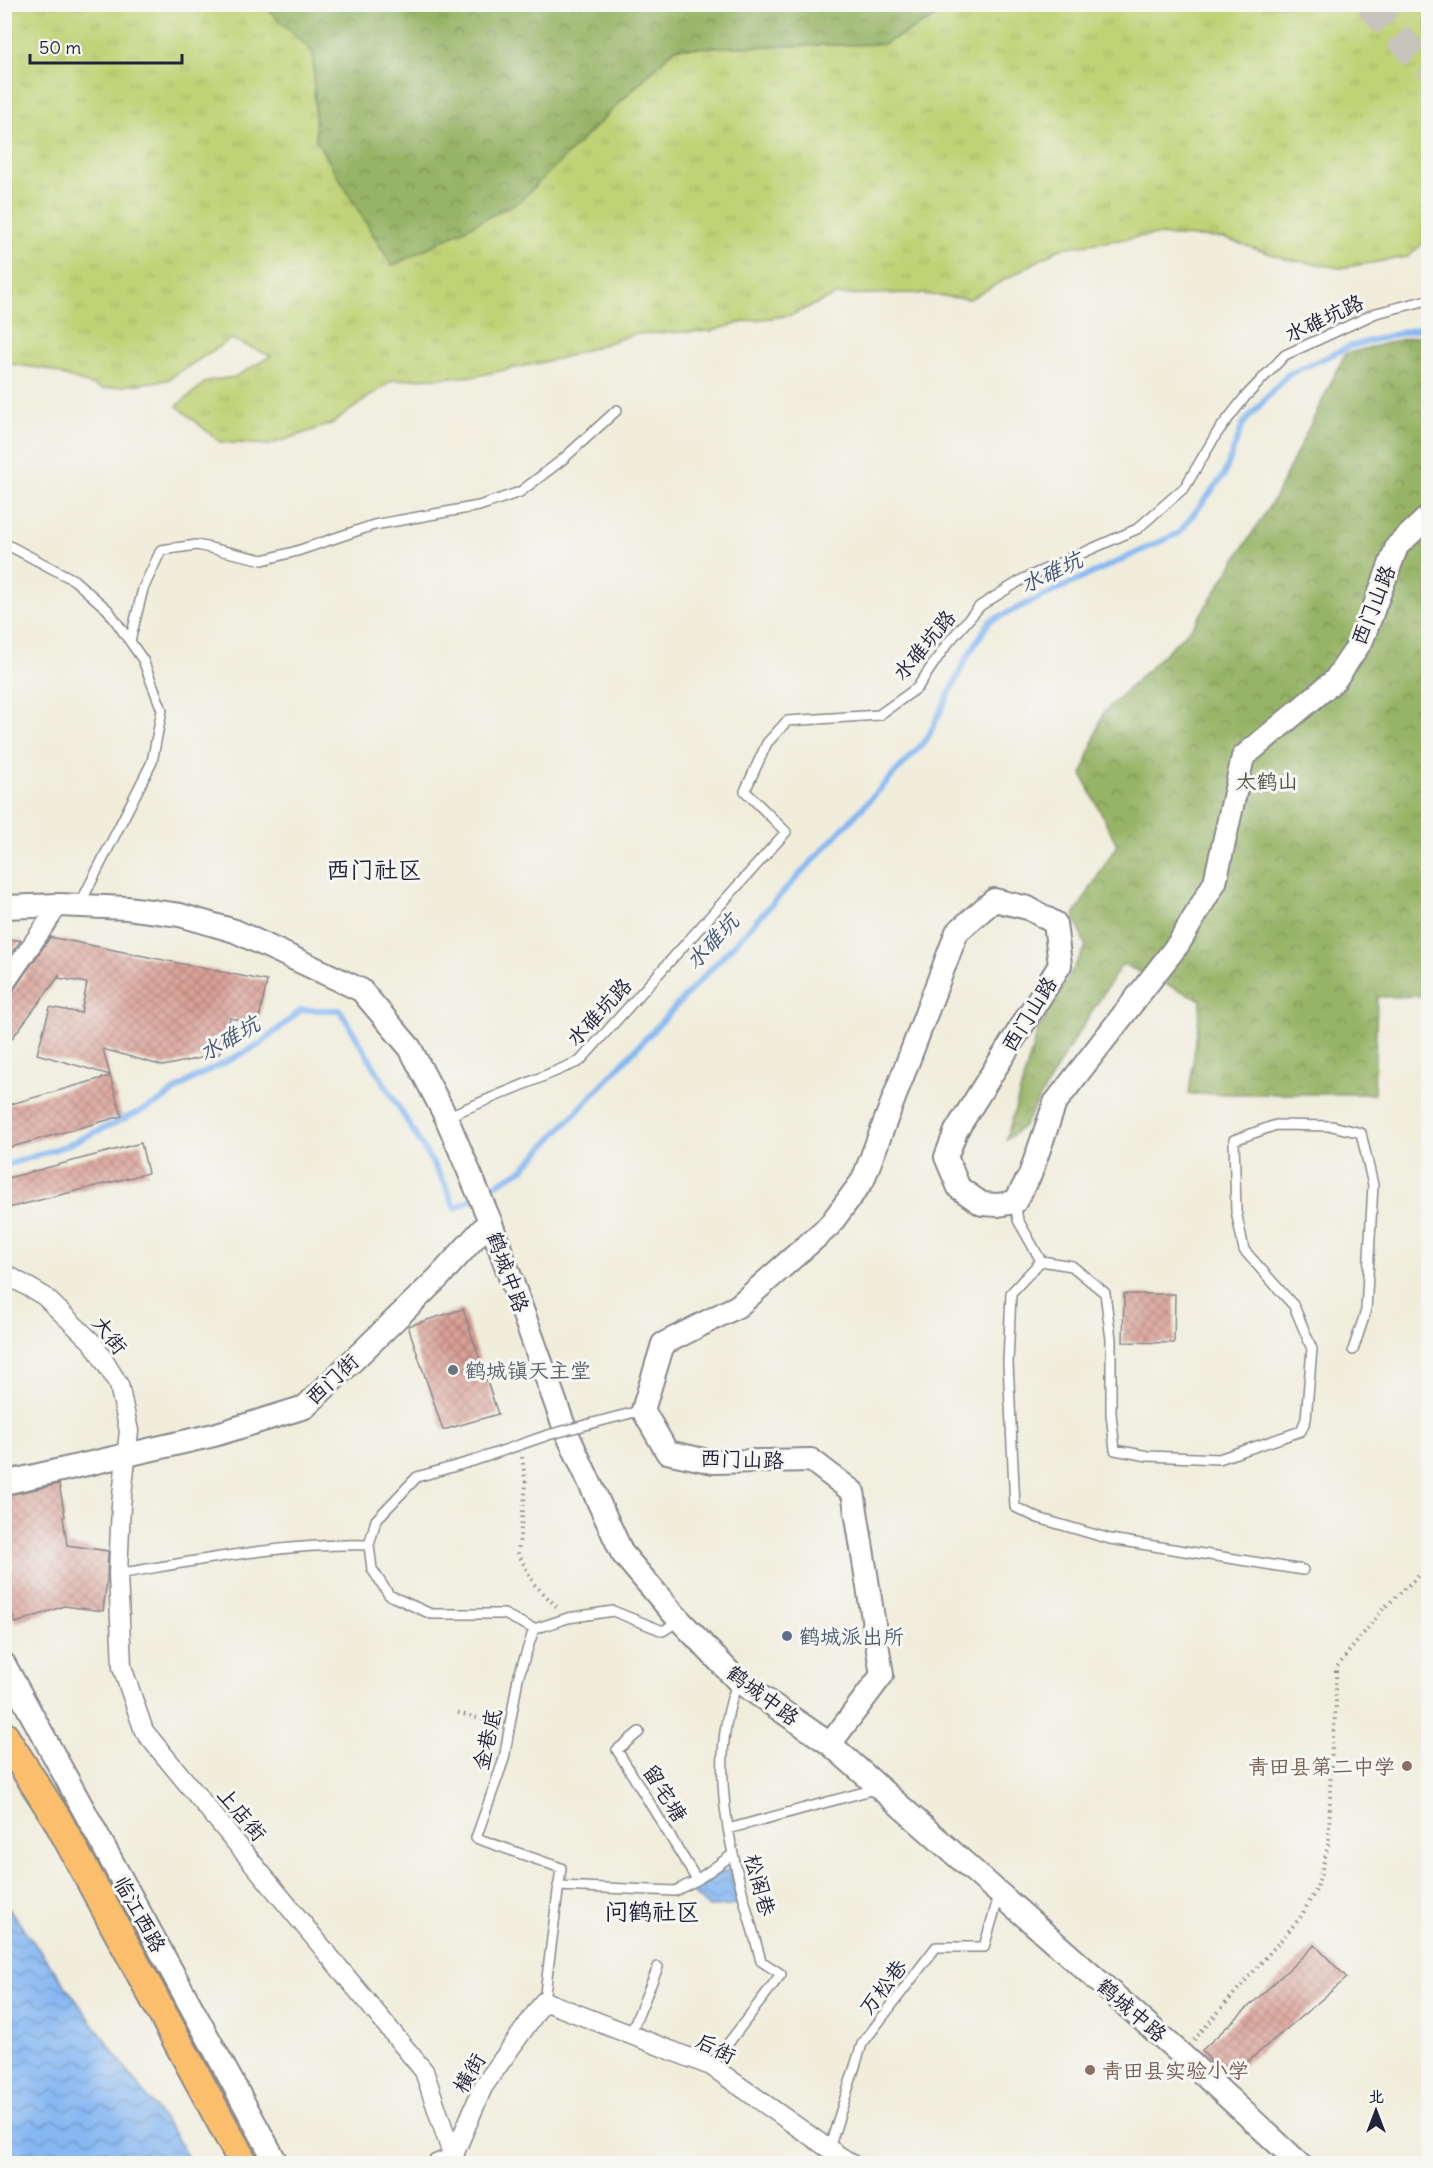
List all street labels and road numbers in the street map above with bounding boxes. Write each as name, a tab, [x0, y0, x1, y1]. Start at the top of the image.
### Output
street label: 水碓坑路	[1280, 288, 1368, 348]
street label: 西门山路	[1345, 561, 1401, 649]
street label: 水碓坑路	[887, 604, 961, 686]
street label: 西门山路	[995, 971, 1063, 1057]
street label: 水碓坑路	[560, 972, 638, 1052]
street label: 鹤城中路	[481, 1228, 535, 1316]
street label: 大街	[86, 1310, 134, 1360]
street label: 西门街	[300, 1348, 364, 1410]
street label: 西门山路	[700, 1444, 784, 1474]
street label: 鹤城中路	[721, 1659, 805, 1731]
street label: 金巷底	[467, 1705, 507, 1773]
street label: 留宅塘	[637, 1759, 693, 1827]
street label: 上店街	[211, 1781, 273, 1847]
street label: 松阁巷	[739, 1851, 781, 1919]
street label: 临江西路	[108, 1871, 172, 1957]
street label: 万松巷	[853, 1954, 913, 2020]
street label: 鹤城中路	[1091, 1972, 1173, 2048]
street label: 后街	[691, 2026, 741, 2070]
street label: 横街	[447, 2048, 491, 2098]

